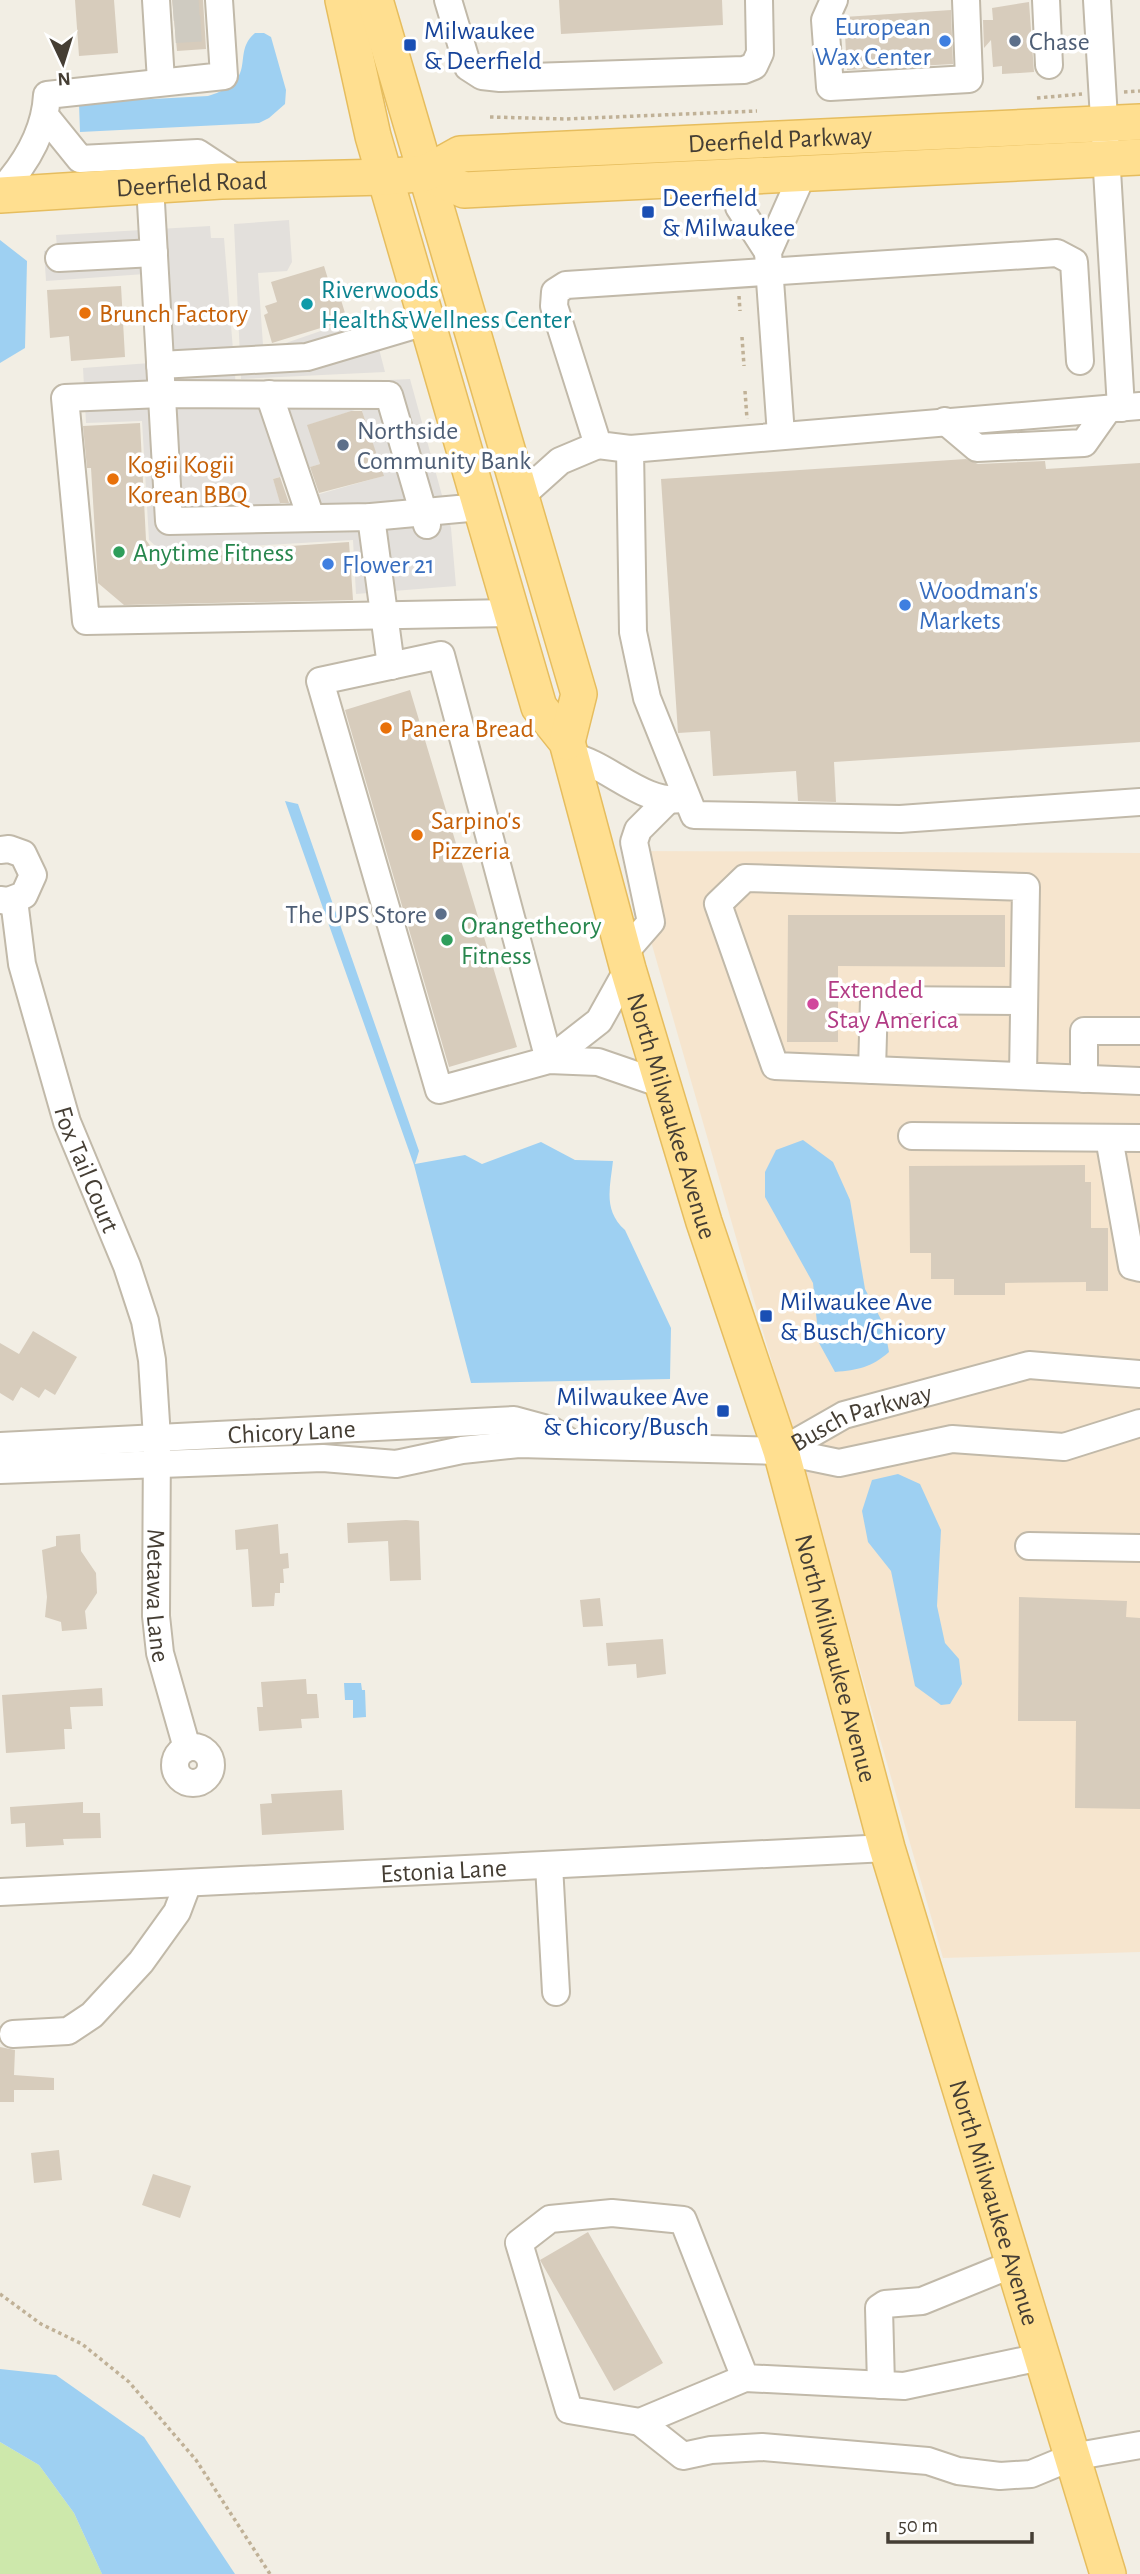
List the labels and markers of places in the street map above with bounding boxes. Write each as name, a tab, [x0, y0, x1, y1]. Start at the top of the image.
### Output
place label: European Wax Center	[815, 14, 932, 70]
place label: Milwaukee & Deerfield	[424, 18, 542, 74]
place label: Chase	[1029, 29, 1090, 55]
marker: European Wax Center	[937, 33, 953, 49]
marker: Chase	[1007, 33, 1023, 49]
marker: Milwaukee & Deerfield	[402, 37, 418, 53]
place label: Deerfield & Milwaukee	[662, 185, 795, 241]
marker: Deerfield & Milwaukee	[640, 204, 656, 220]
place label: Riverwoods Health&Wellness Center	[321, 277, 572, 333]
marker: Riverwoods Health&Wellness Center	[299, 296, 315, 312]
place label: Brunch Factory	[99, 301, 248, 327]
marker: Brunch Factory	[77, 305, 93, 321]
place label: Northside Community Bank	[357, 418, 531, 474]
marker: Northside Community Bank	[335, 437, 351, 453]
place label: Kogii Kogii Korean BBQ	[127, 452, 251, 508]
marker: Kogii Kogii Korean BBQ	[105, 471, 121, 487]
place label: Anytime Fitness	[133, 540, 294, 566]
marker: Anytime Fitness	[111, 544, 127, 560]
place label: Flower 21	[342, 552, 435, 578]
marker: Flower 21	[320, 556, 336, 572]
place label: Woodman's Markets	[919, 578, 1038, 634]
marker: Woodman's Markets	[897, 597, 913, 613]
place label: Panera Bread	[400, 716, 534, 742]
marker: Panera Bread	[378, 720, 394, 736]
place label: Sarpino's Pizzeria	[431, 808, 521, 864]
marker: Sarpino's Pizzeria	[409, 827, 425, 843]
place label: The UPS Store	[285, 902, 427, 928]
marker: The UPS Store	[433, 906, 449, 922]
place label: Orangetheory Fitness	[461, 913, 602, 969]
marker: Orangetheory Fitness	[439, 932, 455, 948]
place label: Extended Stay America	[827, 977, 959, 1033]
marker: Extended Stay America	[805, 996, 821, 1012]
place label: Milwaukee Ave & Busch/Chicory	[780, 1289, 946, 1345]
marker: Milwaukee Ave & Busch/Chicory	[758, 1308, 774, 1324]
place label: Milwaukee Ave & Chicory/Busch	[543, 1384, 709, 1440]
marker: Milwaukee Ave & Chicory/Busch	[715, 1403, 731, 1419]

